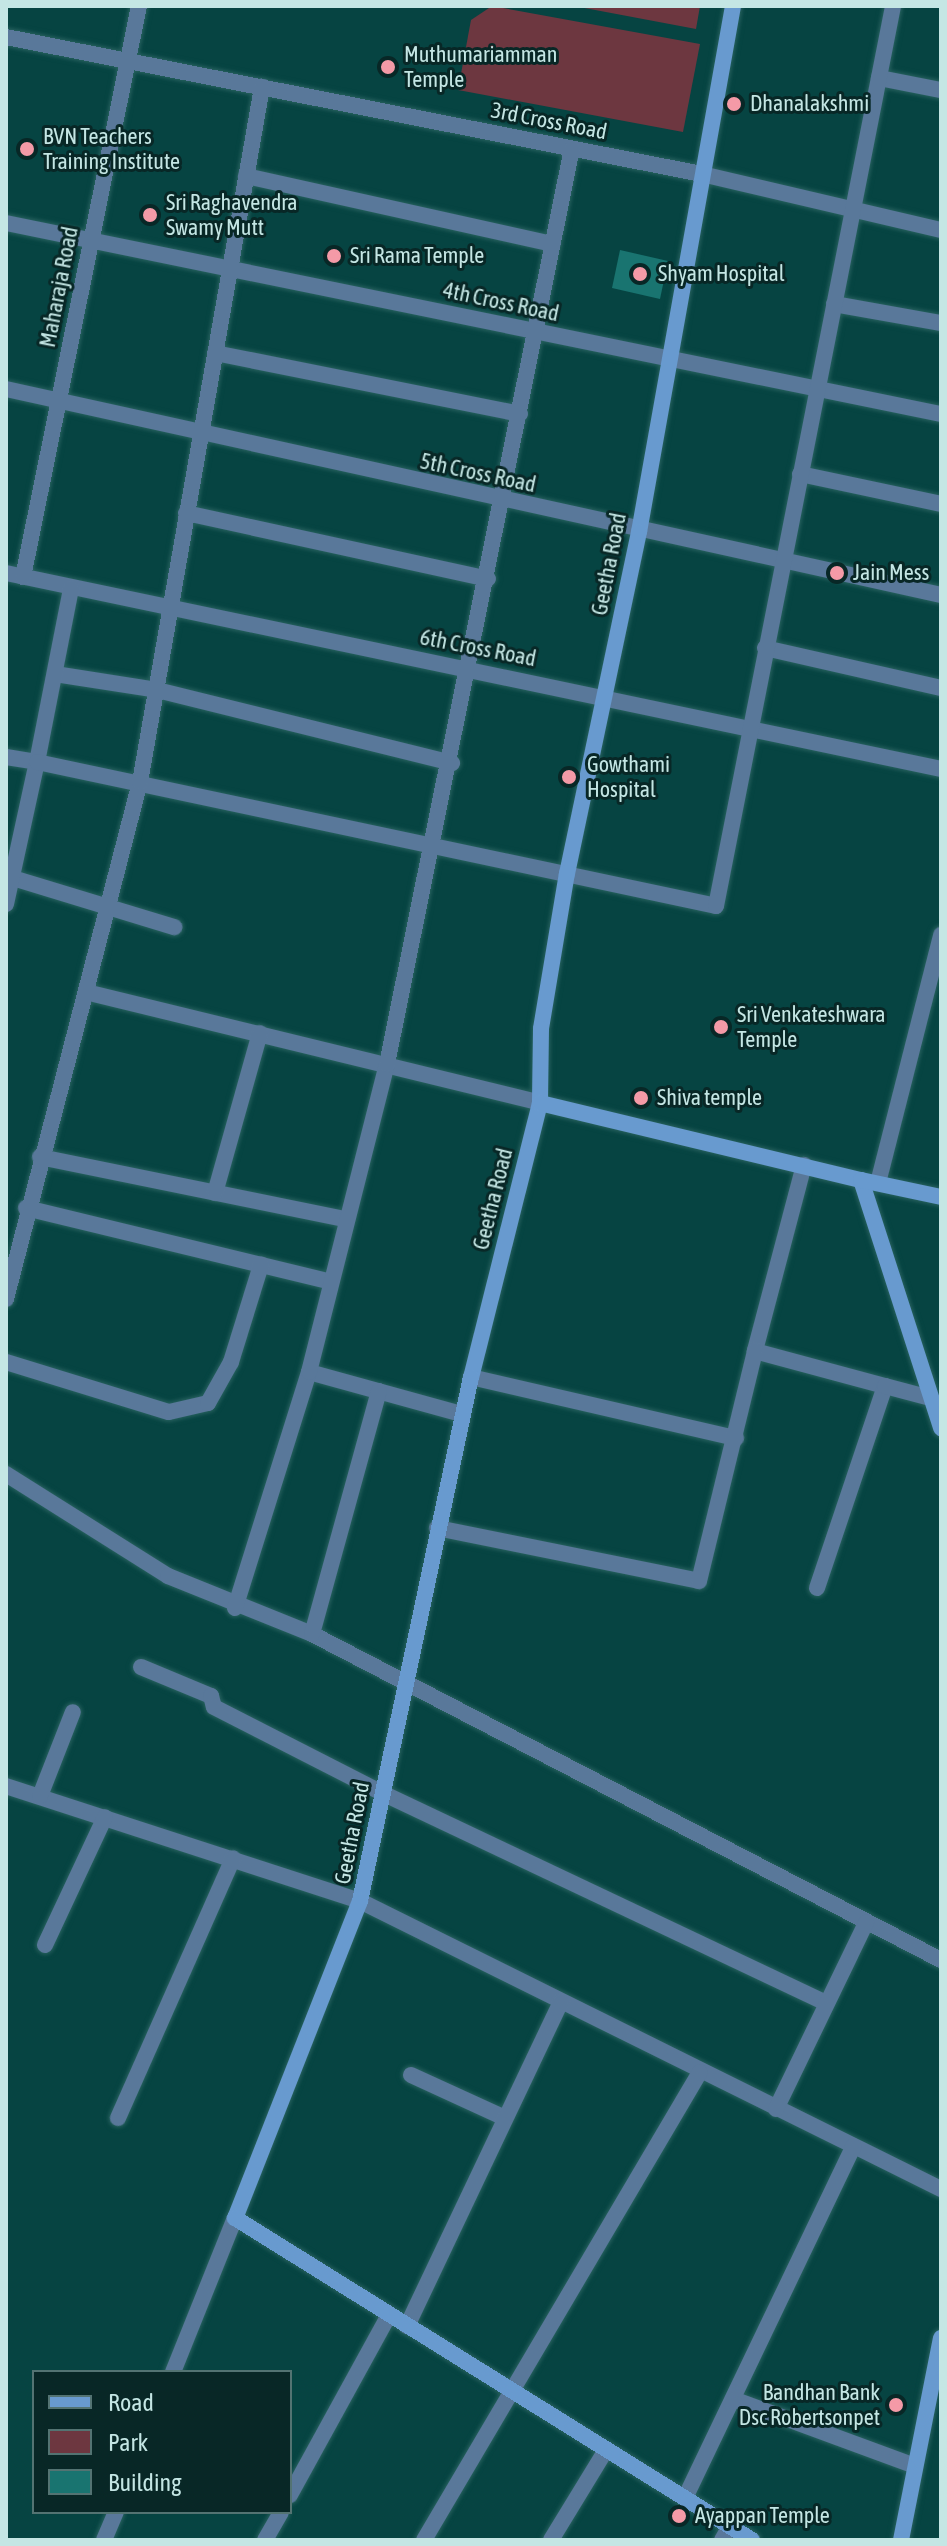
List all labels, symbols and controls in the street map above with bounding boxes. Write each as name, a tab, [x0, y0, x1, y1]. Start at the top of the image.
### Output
place label: Muthumariamman Temple	[404, 41, 557, 92]
marker: Muthumariamman Temple	[379, 58, 397, 76]
place label: Dhanalakshmi	[750, 91, 869, 117]
marker: Dhanalakshmi	[725, 95, 743, 113]
street label: 3rd Cross Road	[489, 97, 609, 145]
place label: BVN Teachers Training Institute	[43, 123, 180, 174]
marker: BVN Teachers Training Institute	[18, 140, 36, 158]
place label: Sri Raghavendra Swamy Mutt	[166, 189, 298, 240]
marker: Sri Raghavendra Swamy Mutt	[141, 206, 159, 224]
street label: Maharaja Road	[34, 224, 84, 350]
place label: Sri Rama Temple	[350, 243, 484, 269]
marker: Sri Rama Temple	[325, 247, 343, 265]
place label: Shyam Hospital	[658, 261, 785, 287]
marker: Shyam Hospital	[629, 263, 651, 285]
street label: 4th Cross Road	[441, 277, 561, 327]
street label: 5th Cross Road	[418, 448, 538, 498]
street label: Geetha Road	[586, 511, 632, 617]
place label: Jain Mess	[853, 560, 929, 586]
marker: Jain Mess	[828, 564, 846, 582]
street label: 6th Cross Road	[418, 624, 538, 672]
place label: Gowthami Hospital	[587, 751, 670, 802]
marker: Gowthami Hospital	[558, 766, 580, 788]
place label: Sri Venkateshwara Temple	[737, 1001, 885, 1052]
marker: Sri Venkateshwara Temple	[712, 1018, 730, 1036]
place label: Shiva temple	[657, 1085, 762, 1111]
marker: Shiva temple	[632, 1089, 650, 1107]
street label: Geetha Road	[468, 1145, 518, 1253]
street label: Geetha Road	[329, 1780, 375, 1886]
legend	[32, 2370, 292, 2514]
place label: Bandhan Bank Dsc Robertsonpet	[739, 2379, 880, 2430]
text: Road	[108, 2389, 154, 2416]
marker: Bandhan Bank Dsc Robertsonpet	[887, 2396, 905, 2414]
text: Park	[108, 2429, 148, 2456]
text: Building	[108, 2469, 181, 2496]
place label: Ayappan Temple	[695, 2503, 830, 2529]
marker: Ayappan Temple	[670, 2507, 688, 2525]

